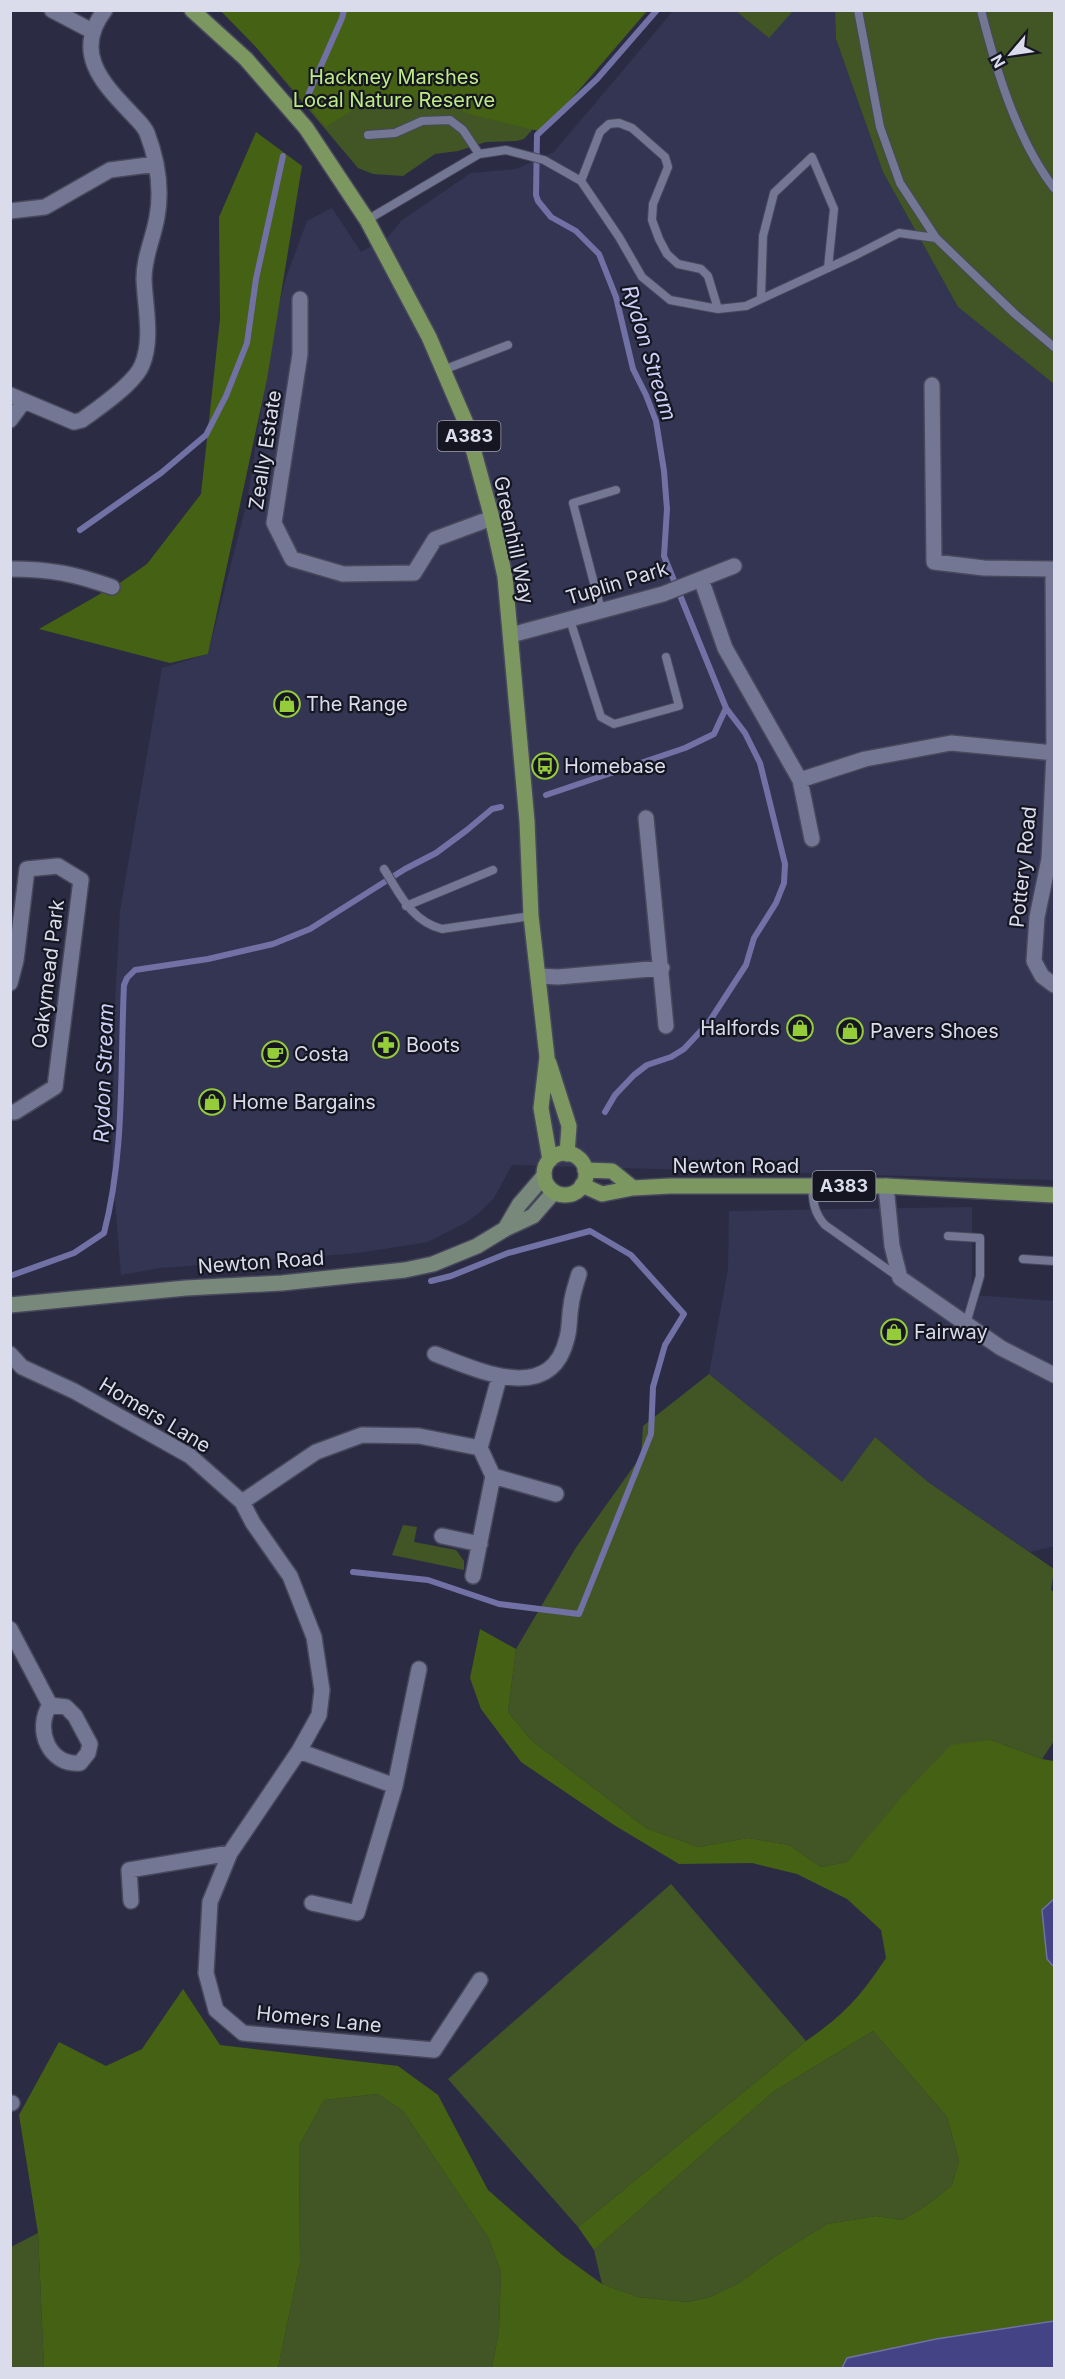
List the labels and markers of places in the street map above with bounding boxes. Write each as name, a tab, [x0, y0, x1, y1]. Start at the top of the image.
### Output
shop icon: The Range	[272, 689, 302, 719]
place label: The Range	[306, 692, 408, 716]
bus stop icon: Homebase	[530, 751, 560, 781]
place label: Homebase	[564, 754, 666, 778]
shop icon: Halfords	[785, 1013, 815, 1043]
place label: Halfords	[700, 1016, 780, 1040]
shop icon: Pavers Shoes	[835, 1016, 865, 1046]
place label: Pavers Shoes	[870, 1019, 999, 1043]
pharmacy icon: Boots	[371, 1030, 401, 1060]
place label: Boots	[406, 1033, 460, 1057]
cafe icon: Costa	[260, 1039, 290, 1069]
place label: Costa	[294, 1042, 349, 1066]
shop icon: Home Bargains	[197, 1087, 227, 1117]
place label: Home Bargains	[232, 1090, 376, 1114]
shop icon: Fairway	[879, 1317, 909, 1347]
place label: Fairway	[914, 1320, 988, 1344]

